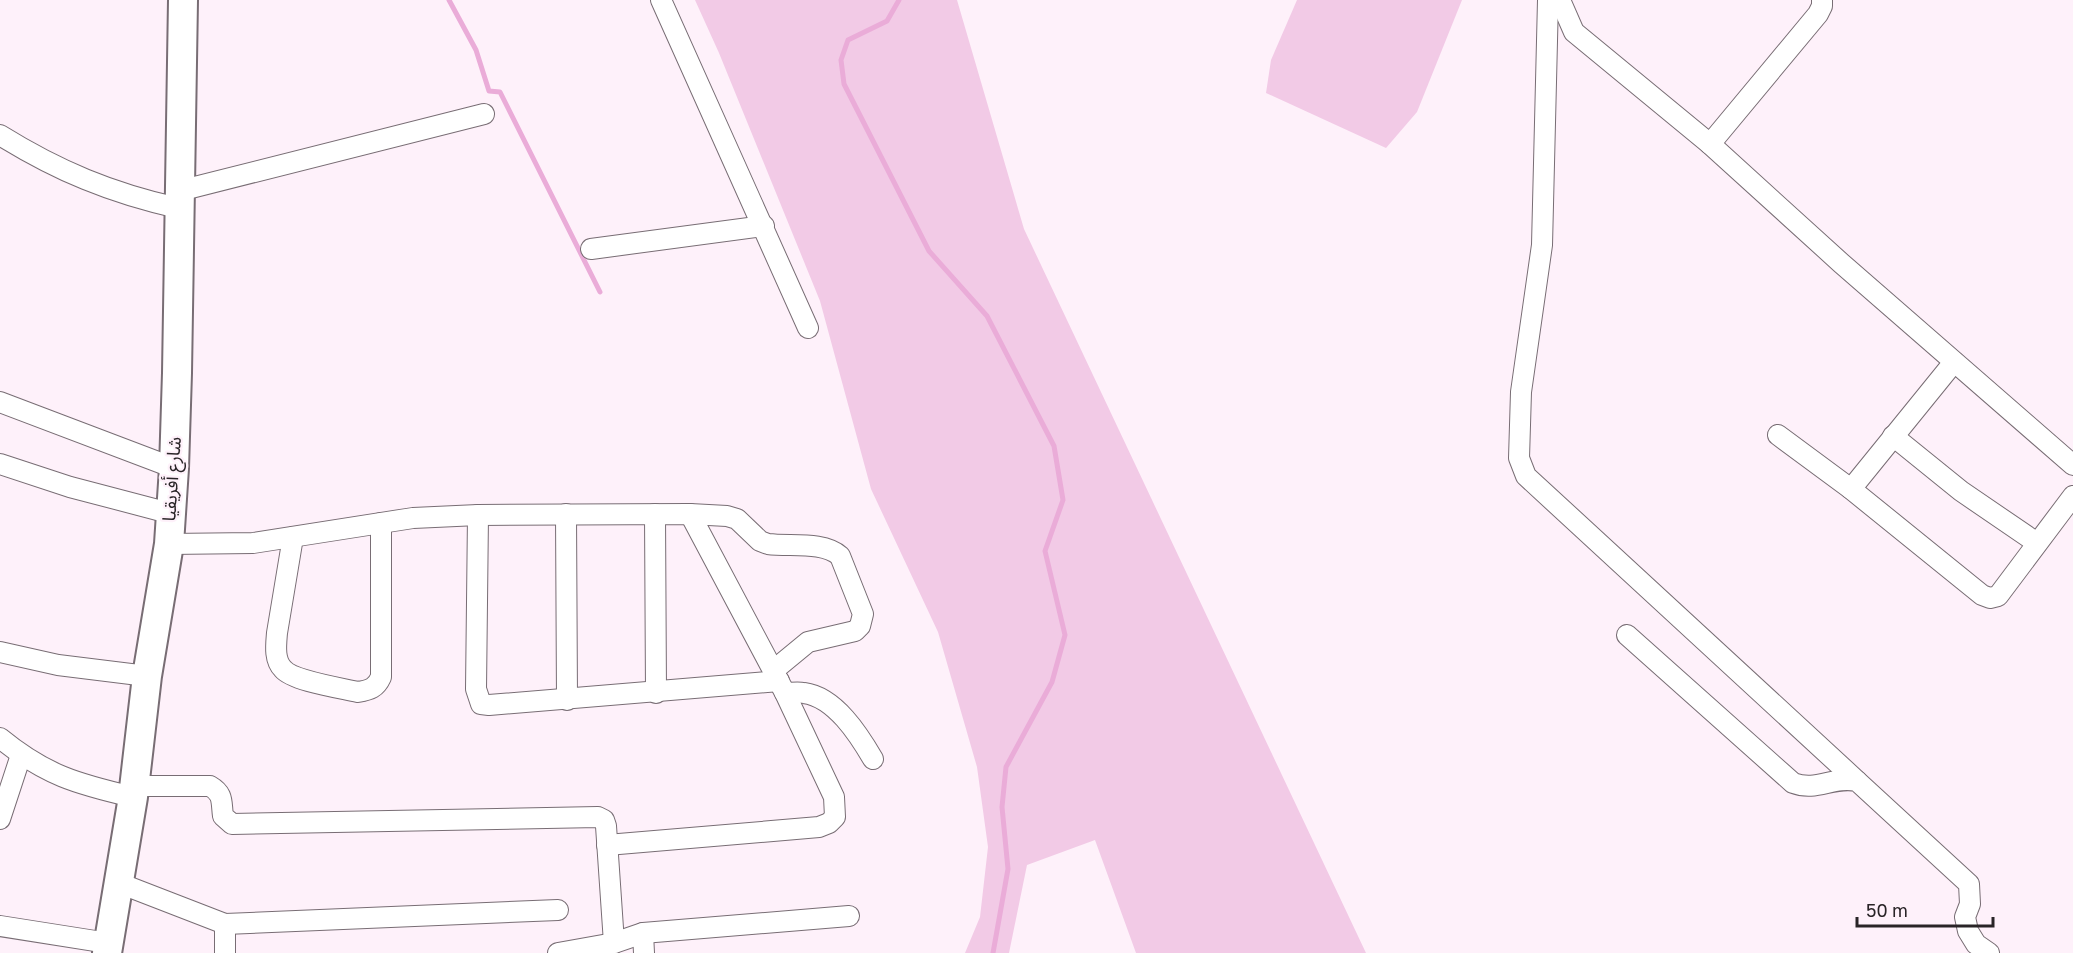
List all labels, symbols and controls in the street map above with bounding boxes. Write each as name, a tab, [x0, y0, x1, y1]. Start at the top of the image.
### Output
street label: شارع أفريقيا	[157, 436, 189, 522]
scale bar	[1857, 890, 1994, 928]
text: 50 m	[1866, 899, 1908, 921]

